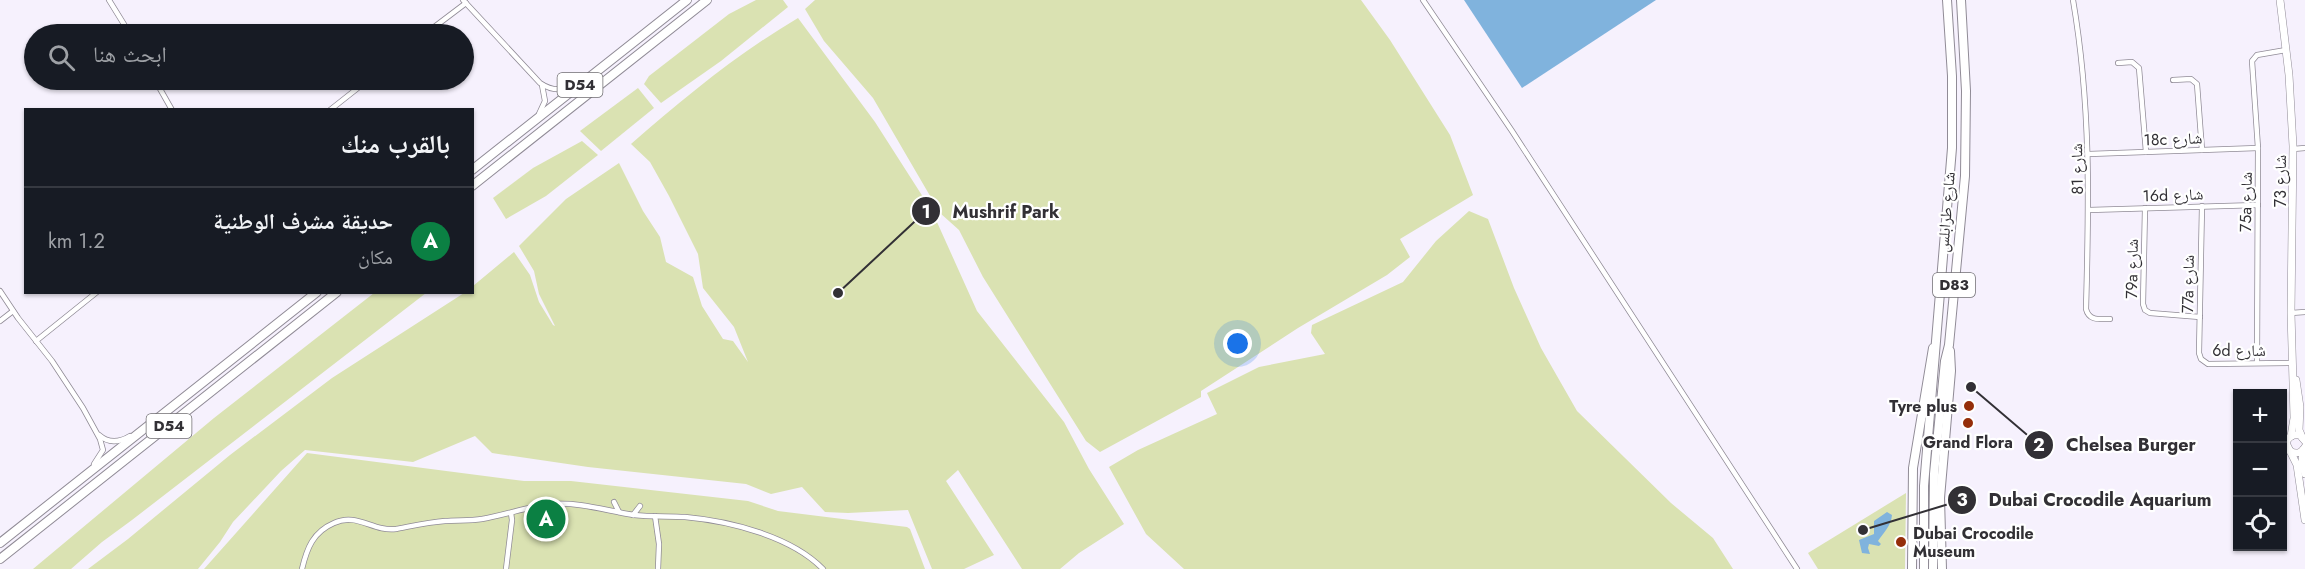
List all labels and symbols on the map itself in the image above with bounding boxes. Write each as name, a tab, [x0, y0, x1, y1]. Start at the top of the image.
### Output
road number: D54	[558, 73, 602, 97]
street label: 18c شارع	[2143, 126, 2203, 152]
street label: شارع 81	[2065, 143, 2089, 195]
street label: شارع 73	[2269, 155, 2292, 207]
street label: شارع طرابلس	[1931, 171, 1961, 253]
street label: 75a شارع	[2234, 172, 2258, 232]
street label: 16d شارع	[2142, 182, 2204, 208]
callout: Mushrif Park	[911, 193, 1072, 229]
text: 1	[921, 199, 931, 225]
text: Mushrif Park	[953, 199, 1060, 225]
street label: 79a شارع	[2120, 239, 2144, 299]
street label: 77a شارع	[2176, 255, 2200, 313]
road number: D83	[1933, 273, 1975, 297]
your location	[1223, 329, 1252, 358]
street label: 6d شارع	[2212, 339, 2266, 362]
place label: Tyre plus	[1889, 395, 1957, 418]
marker: Tyre plus	[1962, 399, 1976, 413]
road number: D54	[146, 414, 192, 438]
marker: Grand Flora	[1961, 416, 1975, 430]
callout: Chelsea Burger	[2024, 427, 2208, 463]
place label: Grand Flora	[1923, 431, 2013, 454]
text: 2	[2033, 432, 2045, 458]
text: Chelsea Burger	[2066, 432, 2196, 458]
callout: Dubai Crocodile Aquarium	[1947, 482, 2224, 518]
text: 3	[1956, 487, 1968, 513]
text: Dubai Crocodile Aquarium	[1988, 487, 2212, 513]
pin: A	[526, 496, 566, 542]
place label: Dubai Crocodile Museum	[1913, 522, 2034, 563]
marker: Dubai Crocodile Museum	[1894, 535, 1908, 549]

